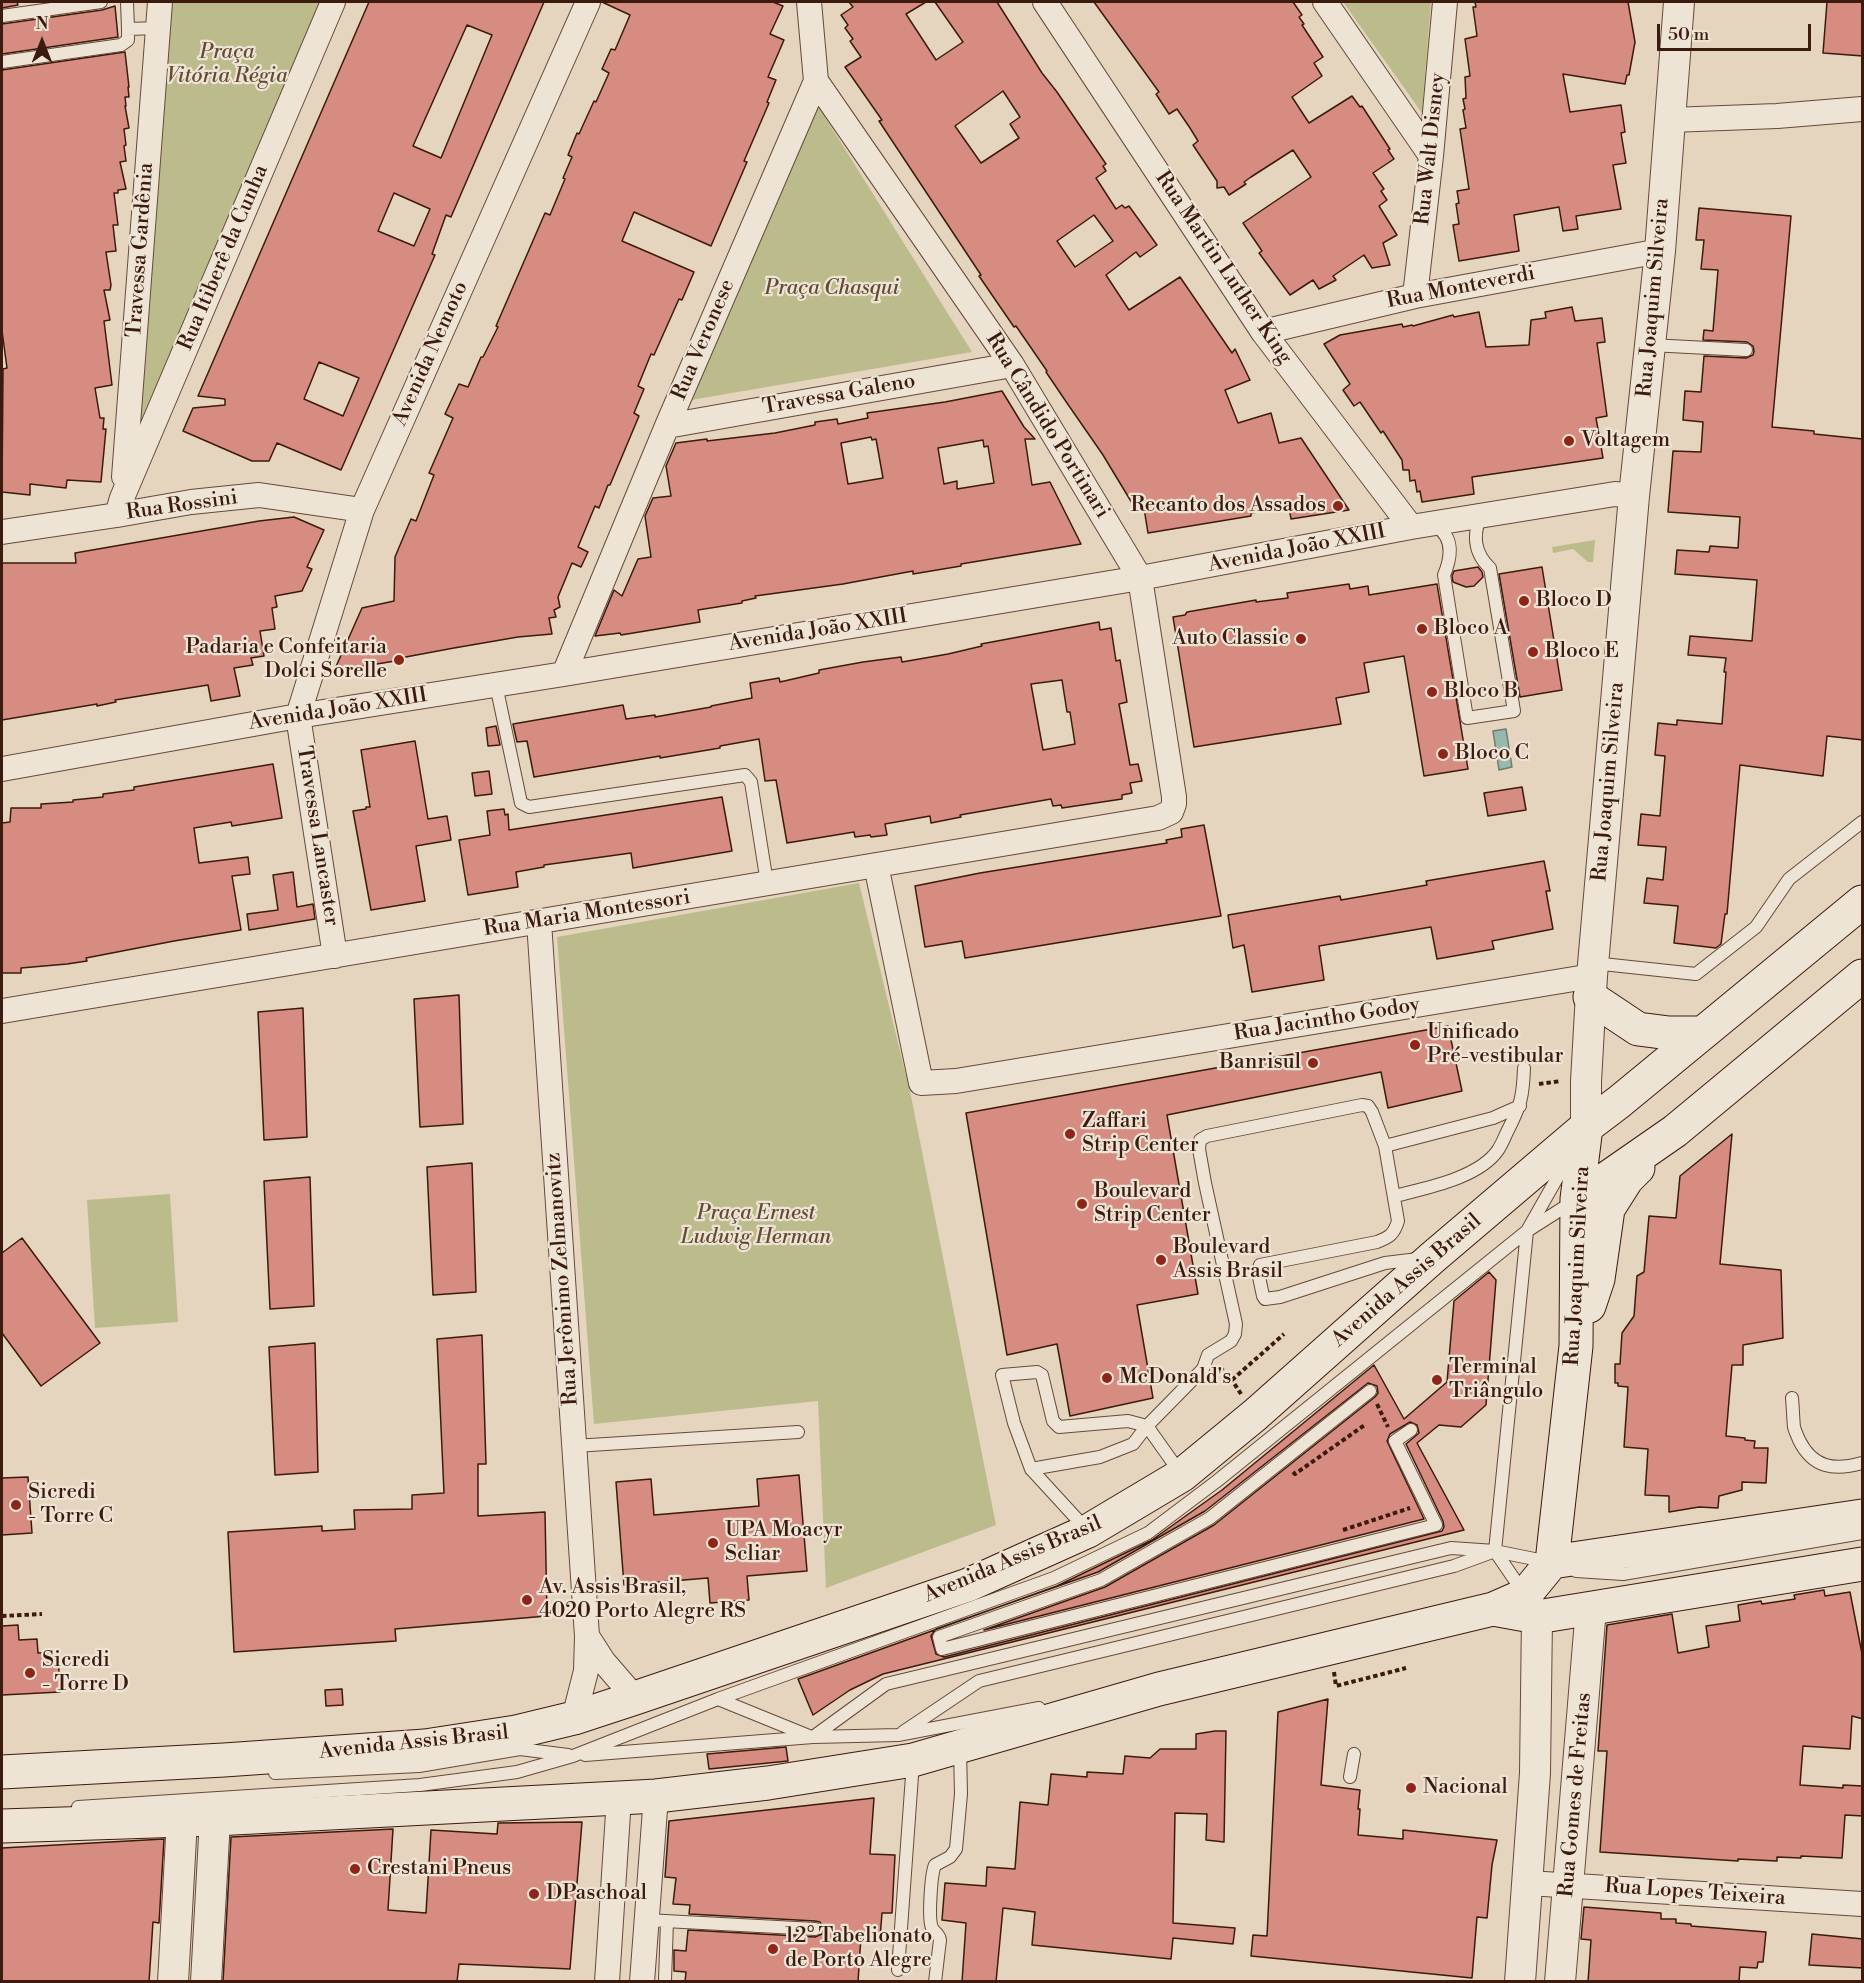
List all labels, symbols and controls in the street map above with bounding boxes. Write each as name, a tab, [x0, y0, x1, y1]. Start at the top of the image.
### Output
north arrow	[12, 12, 72, 72]
scale bar	[1660, 12, 1814, 50]
text: N	[36, 14, 48, 34]
text: 50 m	[1668, 23, 1709, 46]
park label: Praça Vitória Régia	[166, 40, 288, 90]
street label: Rua Walt Disney	[1410, 71, 1452, 227]
street label: Rua Itiberê da Cunha	[174, 161, 274, 355]
street label: Travessa Gardênia	[122, 162, 160, 338]
street label: Rua Martin Luther King	[1149, 167, 1297, 369]
street label: Rua Joaquim Silveira	[1633, 197, 1675, 399]
street label: Rua Monteverdi	[1385, 261, 1537, 315]
street label: Rua Veronese	[667, 276, 741, 404]
park label: Praça Chasqui	[765, 276, 899, 302]
street label: Avenida Nemoto	[388, 278, 474, 430]
street label: Rua Cândido Portinari	[980, 328, 1114, 524]
street label: Travessa Galeno	[761, 369, 917, 421]
place label: Voltagem	[1581, 428, 1670, 454]
marker: Voltagem	[1562, 434, 1576, 448]
street label: Rua Rossini	[125, 486, 239, 526]
place label: Recanto dos Assados	[1130, 493, 1326, 519]
marker: Recanto dos Assados	[1331, 499, 1345, 513]
street label: Avenida João XXIII	[1206, 519, 1388, 579]
place label: Bloco D	[1536, 588, 1612, 614]
marker: Bloco D	[1517, 594, 1531, 608]
street label: Avenida João XXIII	[727, 604, 909, 658]
place label: Bloco A	[1434, 616, 1508, 642]
marker: Bloco A	[1415, 622, 1429, 636]
place label: Auto Classic	[1172, 626, 1289, 652]
marker: Auto Classic	[1294, 632, 1308, 646]
place label: Padaria e Confeitaria Dolci Sorelle	[186, 635, 387, 685]
place label: Bloco E	[1545, 639, 1619, 665]
marker: Bloco E	[1526, 645, 1540, 659]
marker: Padaria e Confeitaria Dolci Sorelle	[392, 653, 406, 667]
place label: Bloco B	[1444, 679, 1518, 705]
street label: Rua Joaquim Silveira	[1588, 681, 1630, 883]
street label: Avenida João XXIII	[247, 683, 429, 737]
marker: Bloco B	[1425, 685, 1439, 699]
place label: Bloco C	[1455, 741, 1529, 767]
street label: Travessa Lancaster	[290, 744, 344, 928]
marker: Bloco C	[1436, 747, 1450, 761]
street label: Rua Maria Montessori	[482, 885, 692, 943]
street label: Rua Jacintho Godoy	[1232, 993, 1422, 1047]
place label: Unificado Pré-vestibular	[1427, 1020, 1563, 1070]
marker: Unificado Pré-vestibular	[1408, 1038, 1422, 1052]
place label: Banrisul	[1219, 1050, 1301, 1076]
marker: Banrisul	[1306, 1056, 1320, 1070]
place label: Zaffari Strip Center	[1082, 1109, 1199, 1159]
marker: Zaffari Strip Center	[1063, 1127, 1077, 1141]
street label: Rua Jerônimo Zelmanovitz	[542, 1152, 584, 1406]
street label: Rua Joaquim Silveira	[1560, 1165, 1596, 1367]
place label: Boulevard Strip Center	[1094, 1179, 1211, 1229]
marker: Boulevard Strip Center	[1075, 1197, 1089, 1211]
park label: Praça Ernest Ludwig Herman	[681, 1201, 831, 1251]
street label: Avenida Assis Brasil	[1327, 1209, 1487, 1353]
place label: Boulevard Assis Brasil	[1173, 1235, 1283, 1285]
marker: Boulevard Assis Brasil	[1154, 1253, 1168, 1267]
place label: Terminal Triângulo	[1449, 1355, 1543, 1405]
place label: McDonald's	[1119, 1365, 1231, 1391]
marker: McDonald's	[1100, 1371, 1114, 1385]
marker: Terminal Triângulo	[1430, 1373, 1444, 1387]
place label: Sicredi - Torre C	[28, 1480, 113, 1530]
marker: Sicredi - Torre C	[9, 1498, 23, 1512]
street label: Avenida Assis Brasil	[920, 1511, 1106, 1609]
place label: UPA Moacyr Scliar	[725, 1518, 843, 1568]
marker: UPA Moacyr Scliar	[706, 1536, 720, 1550]
place label: Av. Assis Brasil, 4020 Porto Alegre RS	[539, 1575, 746, 1625]
marker: Av. Assis Brasil, 4020 Porto Alegre RS	[520, 1593, 534, 1607]
place label: Sicredi - Torre D	[42, 1648, 129, 1698]
marker: Sicredi - Torre D	[23, 1666, 37, 1680]
street label: Rua Gomes de Freitas	[1554, 1692, 1598, 1898]
street label: Avenida Assis Brasil	[318, 1721, 510, 1765]
place label: Nacional	[1423, 1775, 1508, 1801]
marker: Nacional	[1404, 1781, 1418, 1795]
place label: Crestani Pneus	[367, 1856, 511, 1882]
marker: Crestani Pneus	[348, 1862, 362, 1876]
street label: Rua Lopes Teixeira	[1604, 1874, 1786, 1912]
place label: DPaschoal	[546, 1881, 647, 1907]
marker: DPaschoal	[527, 1887, 541, 1901]
place label: 12° Tabelionato de Porto Alegre	[785, 1924, 932, 1974]
marker: 12° Tabelionato de Porto Alegre	[766, 1942, 780, 1956]

